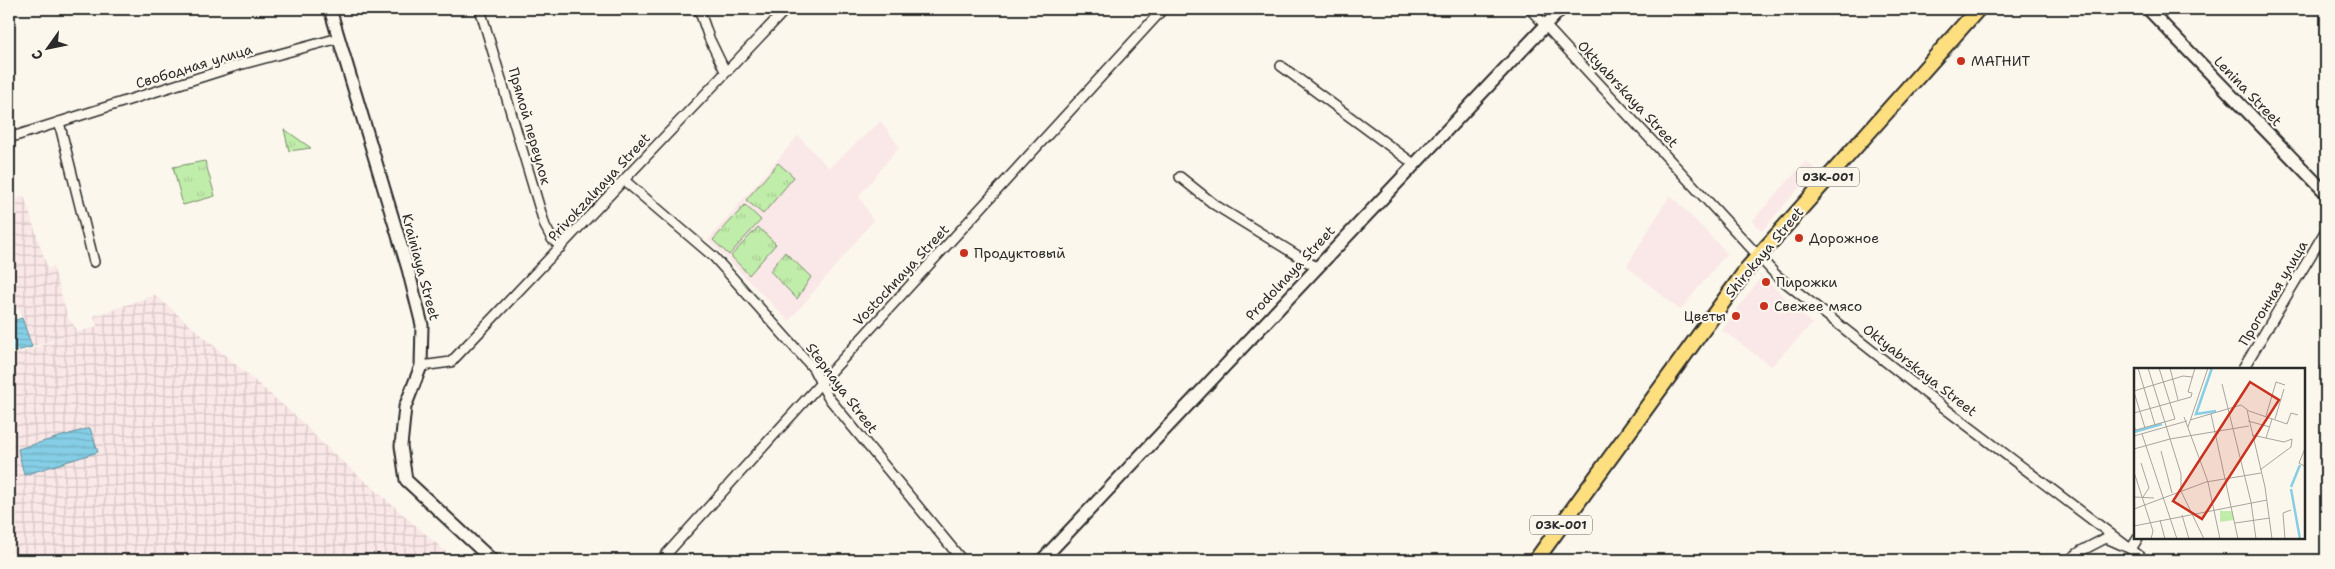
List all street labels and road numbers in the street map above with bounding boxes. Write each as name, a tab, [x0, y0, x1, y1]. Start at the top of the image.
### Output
street label: Oktyabrskaya Street	[1574, 37, 1682, 151]
street label: Свободная улица	[133, 40, 255, 92]
street label: Lenina Street	[2210, 52, 2286, 130]
street label: Прямой переулок	[505, 65, 556, 187]
street label: Privokzalnaya Street	[544, 129, 654, 245]
road number: 03К-001	[1797, 168, 1859, 186]
street label: Shirokaya Street	[1721, 203, 1807, 301]
street label: Krainiaya Street	[398, 212, 444, 322]
street label: Vostochnaya Street	[849, 220, 953, 330]
street label: Prodolnaya Street	[1241, 222, 1339, 324]
street label: Прогонная улица	[2235, 237, 2312, 349]
street label: Oktyabrskaya Street	[1859, 320, 1981, 420]
street label: Stepnaya Street	[802, 339, 882, 437]
road number: 03К-001	[1530, 516, 1592, 534]

